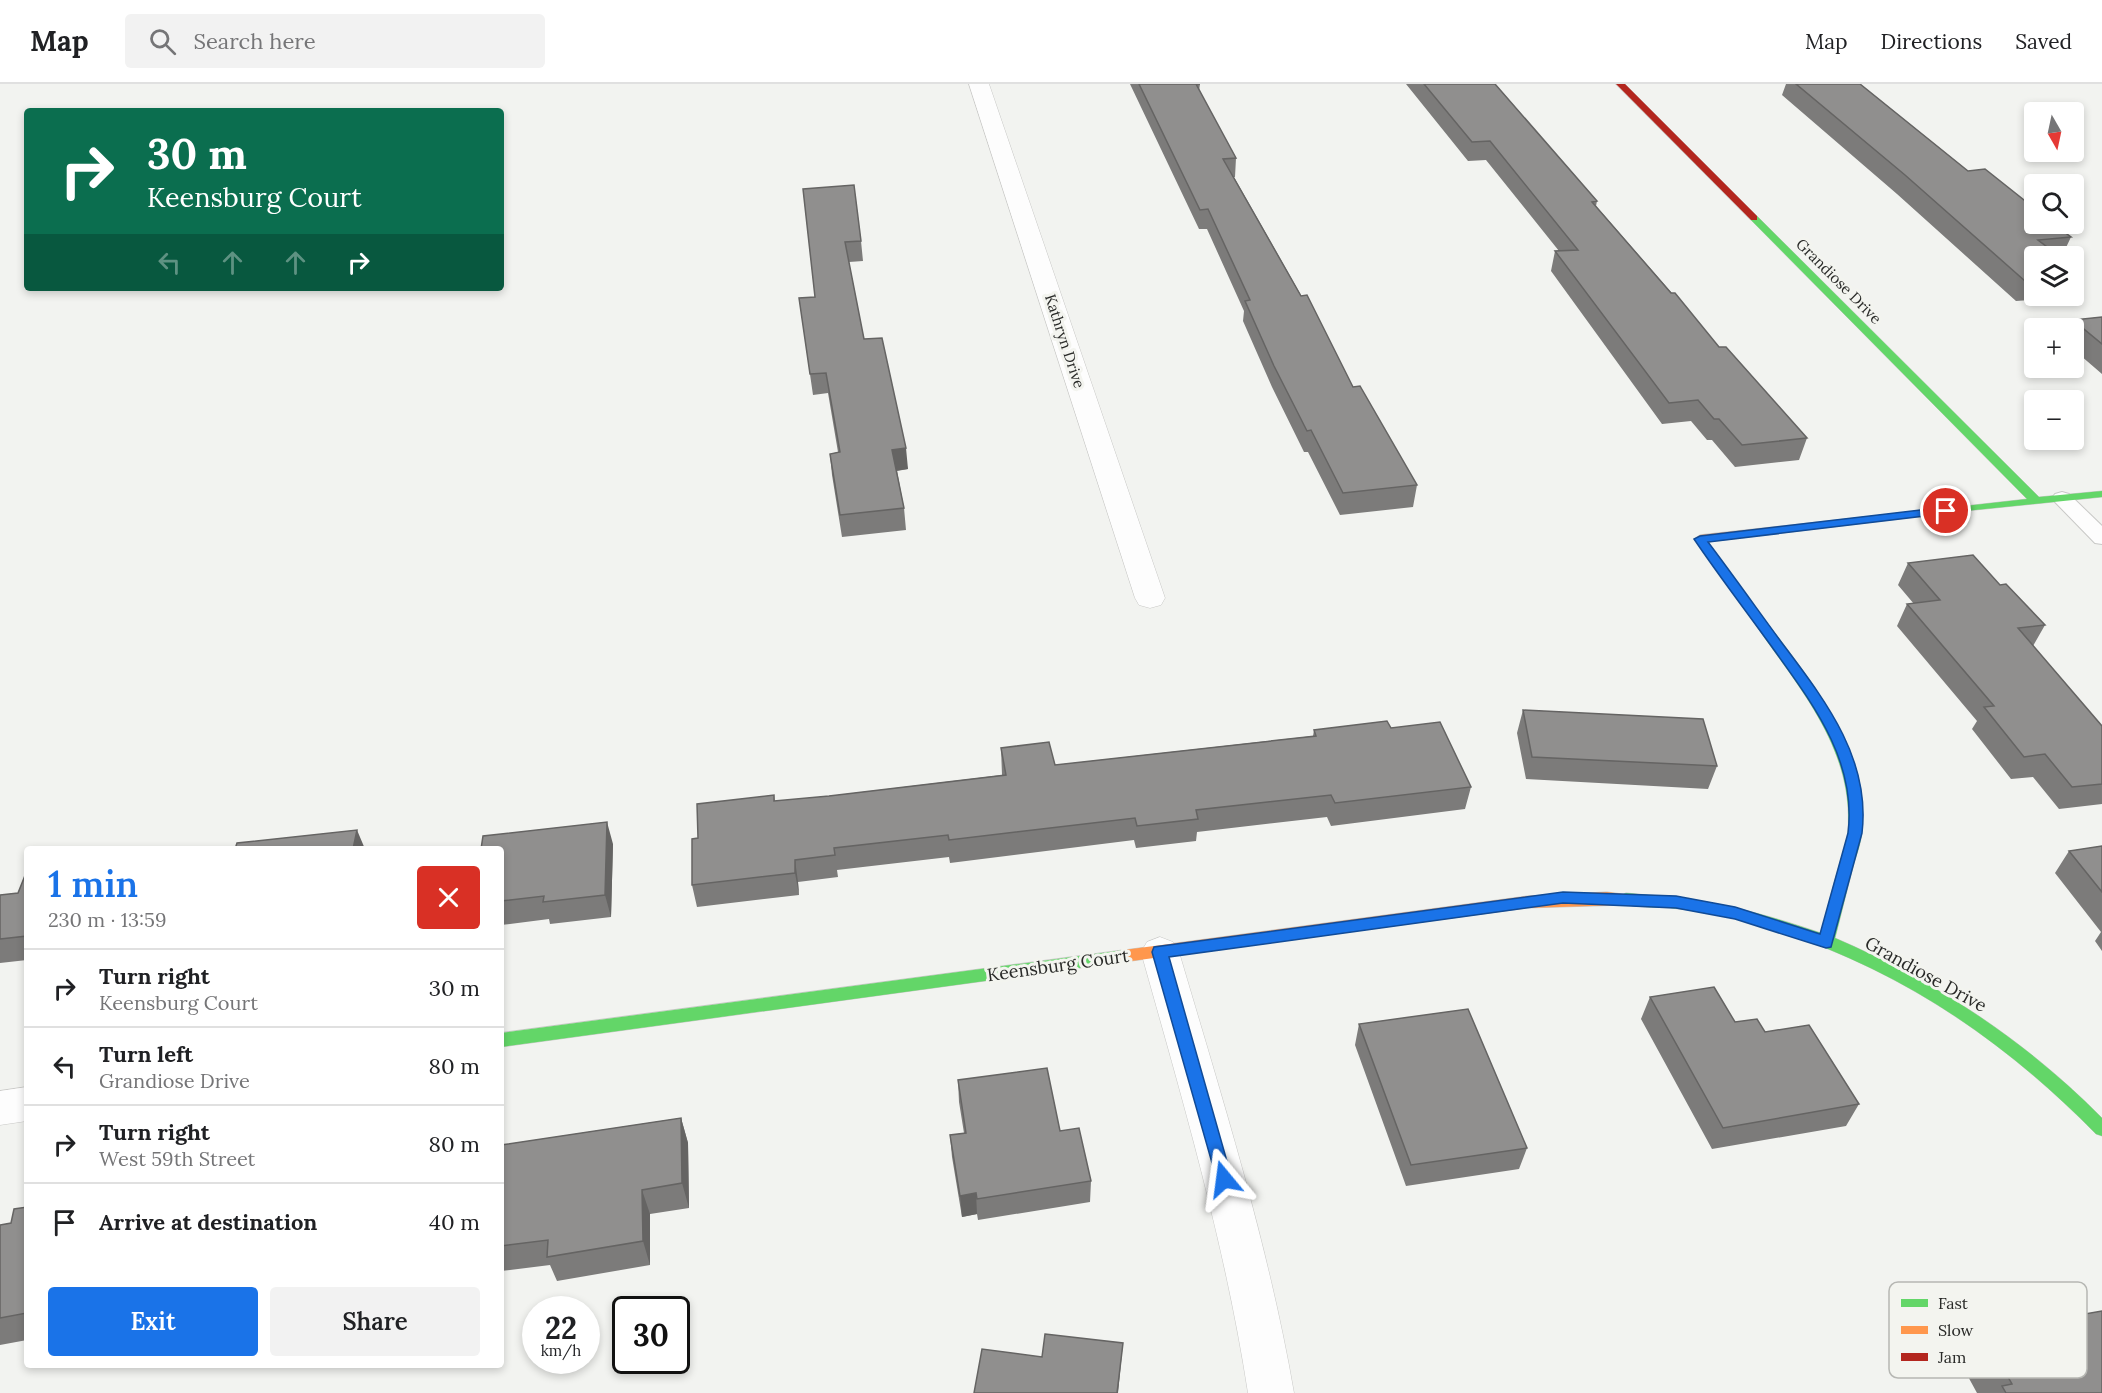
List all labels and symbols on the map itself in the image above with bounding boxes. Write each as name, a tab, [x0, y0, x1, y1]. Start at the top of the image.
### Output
north arrow	[2024, 102, 2084, 162]
street label: Grandiose Drive	[1792, 234, 1886, 328]
street label: Kathryn Drive	[1041, 292, 1089, 390]
pin	[1920, 485, 1971, 536]
street label: Grandiose Drive	[1861, 931, 1991, 1017]
street label: Keensburg Court	[986, 944, 1130, 986]
position arrow	[1192, 1147, 1256, 1211]
legend	[1889, 1282, 2087, 1378]
text: Fast	[1938, 1293, 1969, 1313]
speed limit sign: 30	[612, 1296, 690, 1374]
text: Slow	[1938, 1320, 1974, 1340]
text: Jam	[1937, 1347, 1966, 1367]

